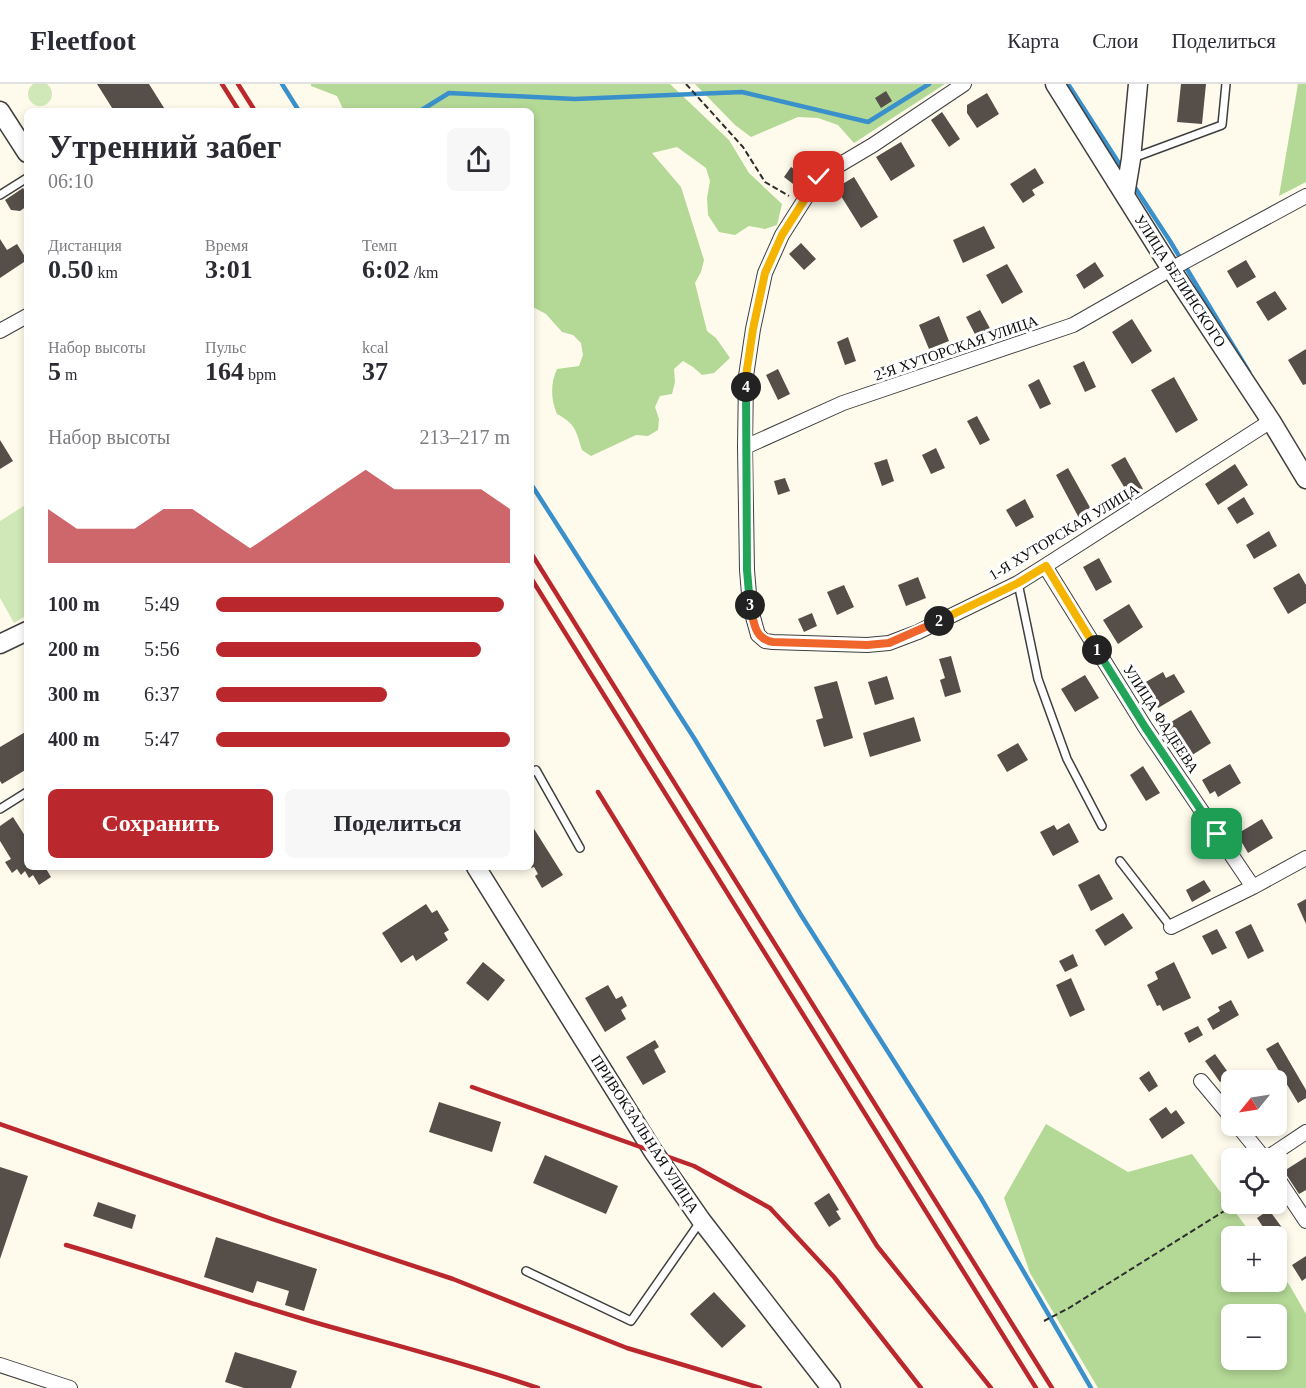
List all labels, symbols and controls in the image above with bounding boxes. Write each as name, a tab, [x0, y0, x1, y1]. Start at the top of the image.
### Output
text: Fleetfoot	[30, 25, 136, 56]
text: Карта	[1007, 29, 1059, 53]
text: Слои	[1092, 29, 1138, 53]
text: Поделиться	[1171, 29, 1276, 53]
button: share	[447, 128, 510, 191]
text: Утренний забег	[48, 129, 282, 165]
pin	[793, 151, 844, 202]
icon: check	[802, 160, 835, 193]
text: 06:10	[48, 170, 94, 192]
street label: УЛИЦА БЕЛИНСКОГО	[1131, 212, 1229, 350]
text: Дистанция	[48, 237, 122, 254]
text: Время	[205, 237, 248, 254]
text: Темп	[362, 237, 397, 254]
text: 0.50	[48, 255, 94, 284]
text: 3:01	[205, 255, 253, 284]
text: 6:02	[362, 255, 410, 284]
text: km	[94, 264, 118, 281]
text: /km	[410, 264, 439, 281]
street label: 2-Я ХУТОРСКАЯ УЛИЦА	[872, 312, 1040, 384]
text: Набор высоты	[48, 339, 146, 356]
text: Пульс	[205, 339, 246, 356]
text: kcal	[362, 339, 389, 356]
text: 5	[48, 357, 61, 386]
text: 164	[205, 357, 244, 386]
text: 37	[362, 357, 388, 386]
text: m	[61, 366, 77, 383]
text: bpm	[244, 366, 276, 383]
pin: 4	[731, 372, 761, 402]
text: 4	[742, 378, 750, 395]
text: Набор высоты	[48, 426, 170, 448]
text: 213–217 m	[419, 426, 510, 448]
street label: 1-Я ХУТОРСКАЯ УЛИЦА	[986, 481, 1142, 583]
pin: 3	[735, 590, 765, 620]
text: 100 m	[48, 593, 100, 615]
text: 5:49	[144, 593, 180, 615]
text: 3	[746, 596, 754, 613]
pin: 2	[924, 606, 954, 636]
text: 2	[935, 612, 943, 629]
pin: 1	[1082, 635, 1112, 665]
text: 200 m	[48, 638, 100, 660]
text: 5:56	[144, 638, 180, 660]
text: 1	[1093, 641, 1101, 658]
street label: УЛИЦА ФАДЕЕВА	[1120, 662, 1202, 776]
text: 300 m	[48, 683, 100, 705]
text: 6:37	[144, 683, 180, 705]
text: 400 m	[48, 728, 100, 750]
text: 5:47	[144, 728, 180, 750]
button: Сохранить	[48, 789, 273, 858]
button: Поделиться	[285, 789, 510, 858]
pin	[1191, 808, 1242, 859]
icon: arrive	[1200, 817, 1233, 850]
street label: ПРИВОКЗАЛЬНАЯ УЛИЦА	[588, 1052, 702, 1216]
north arrow	[1221, 1070, 1287, 1136]
map controls	[1221, 1070, 1287, 1370]
button: locate	[1221, 1148, 1287, 1214]
button: +	[1221, 1226, 1287, 1292]
button: −	[1221, 1304, 1287, 1370]

